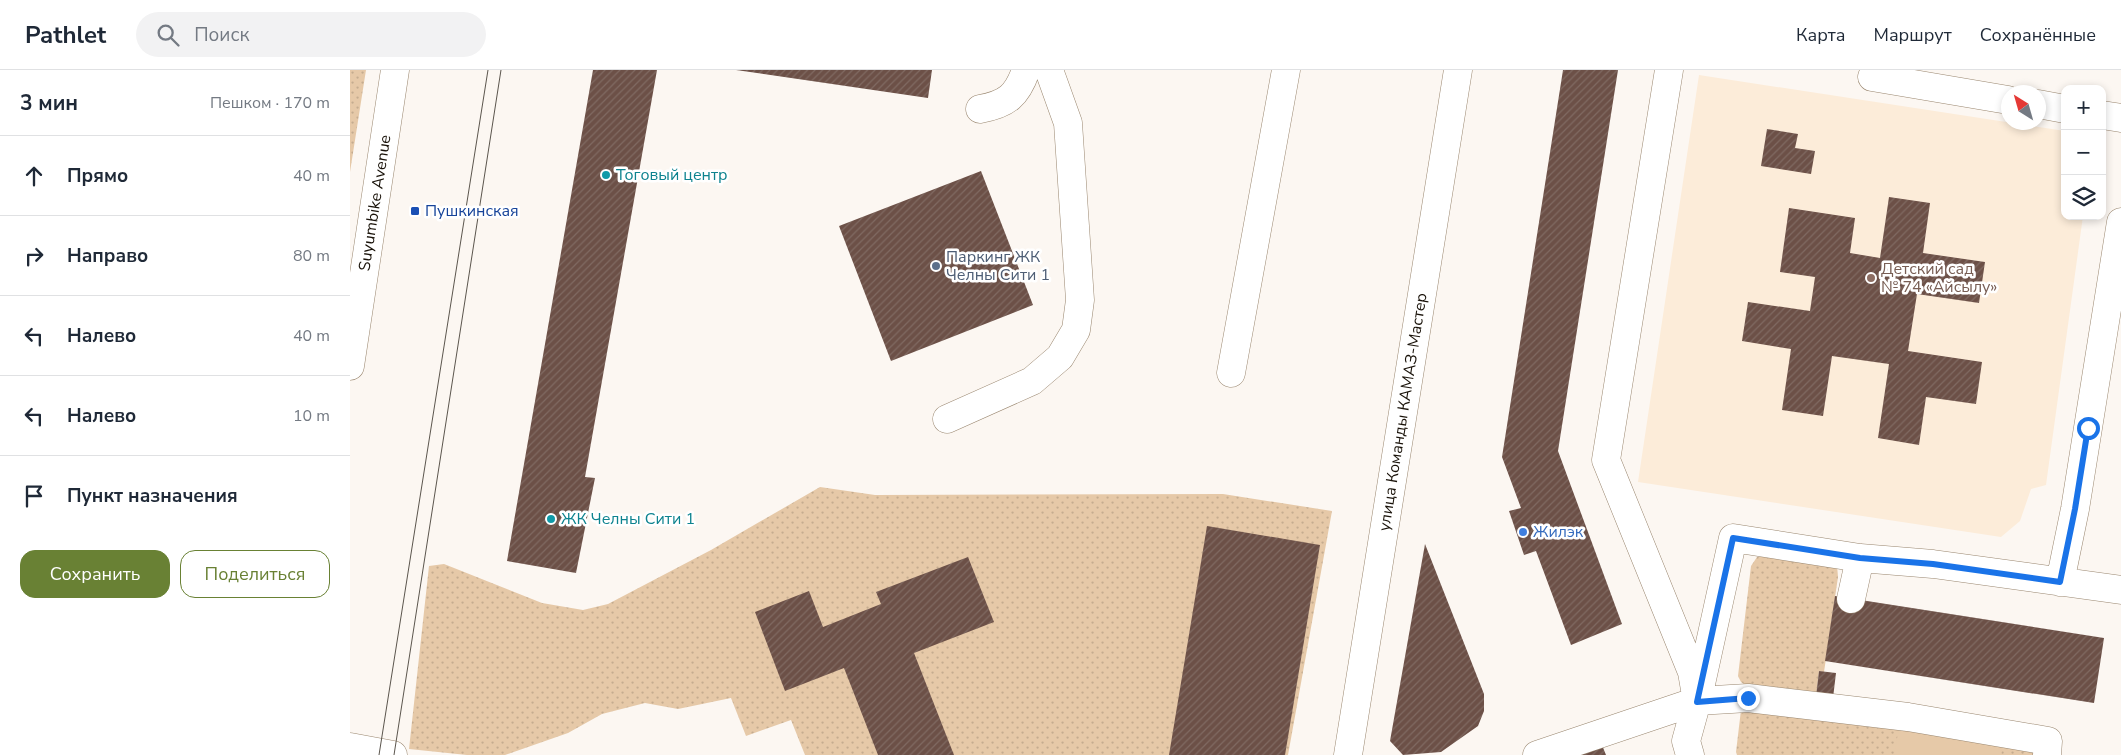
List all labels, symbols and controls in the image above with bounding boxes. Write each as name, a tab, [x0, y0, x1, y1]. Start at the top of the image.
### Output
search box	[136, 12, 486, 57]
text: Pathlet	[25, 19, 106, 51]
icon: search	[154, 21, 182, 49]
text: Поиск	[194, 22, 249, 48]
text: Карта	[1796, 23, 1846, 47]
text: Маршрут	[1874, 23, 1952, 47]
text: Сохранённые	[1980, 23, 2096, 47]
north arrow	[2001, 85, 2046, 130]
map controls	[2061, 85, 2106, 220]
button: +	[2061, 85, 2106, 130]
text: 3 мин	[20, 89, 78, 117]
text: Пешком · 170 m	[210, 92, 330, 114]
button: −	[2061, 130, 2106, 175]
street label: Suyumbike Avenue	[353, 133, 397, 273]
icon: ahead	[20, 162, 48, 190]
text: Прямо	[67, 163, 128, 189]
place label: Тоговый центр	[616, 164, 728, 186]
text: 40 m	[293, 165, 330, 187]
marker: Тоговый центр	[600, 169, 612, 181]
button: layers	[2061, 175, 2106, 220]
place label: Пушкинская	[425, 200, 519, 222]
marker: Пушкинская	[409, 205, 421, 217]
icon: right	[20, 242, 48, 270]
text: Направо	[67, 243, 148, 269]
text: 80 m	[293, 245, 330, 267]
place label: Паркинг ЖК Челны Сити 1	[946, 246, 1050, 286]
place label: Детский сад № 74 «Айсылу»	[1881, 258, 1997, 298]
marker: Паркинг ЖК Челны Сити 1	[930, 260, 942, 272]
marker: Детский сад № 74 «Айсылу»	[1865, 272, 1877, 284]
street label: улица Команды КАМАЗ-Мастер	[1373, 291, 1433, 533]
icon: left	[20, 322, 48, 350]
text: Налево	[67, 323, 136, 349]
text: 40 m	[293, 325, 330, 347]
icon: left	[20, 402, 48, 430]
text: Налево	[67, 403, 136, 429]
text: 10 m	[293, 405, 330, 427]
route start	[2077, 417, 2100, 440]
icon: arrive	[20, 482, 48, 510]
text: Пункт назначения	[67, 483, 238, 509]
place label: ЖК Челны Сити 1	[561, 508, 695, 530]
marker: ЖК Челны Сити 1	[545, 513, 557, 525]
place label: Жилэк	[1533, 521, 1584, 543]
marker: Жилэк	[1517, 526, 1529, 538]
button: Сохранить	[20, 550, 170, 598]
button: Поделиться	[180, 550, 330, 598]
route end	[1737, 687, 1760, 710]

